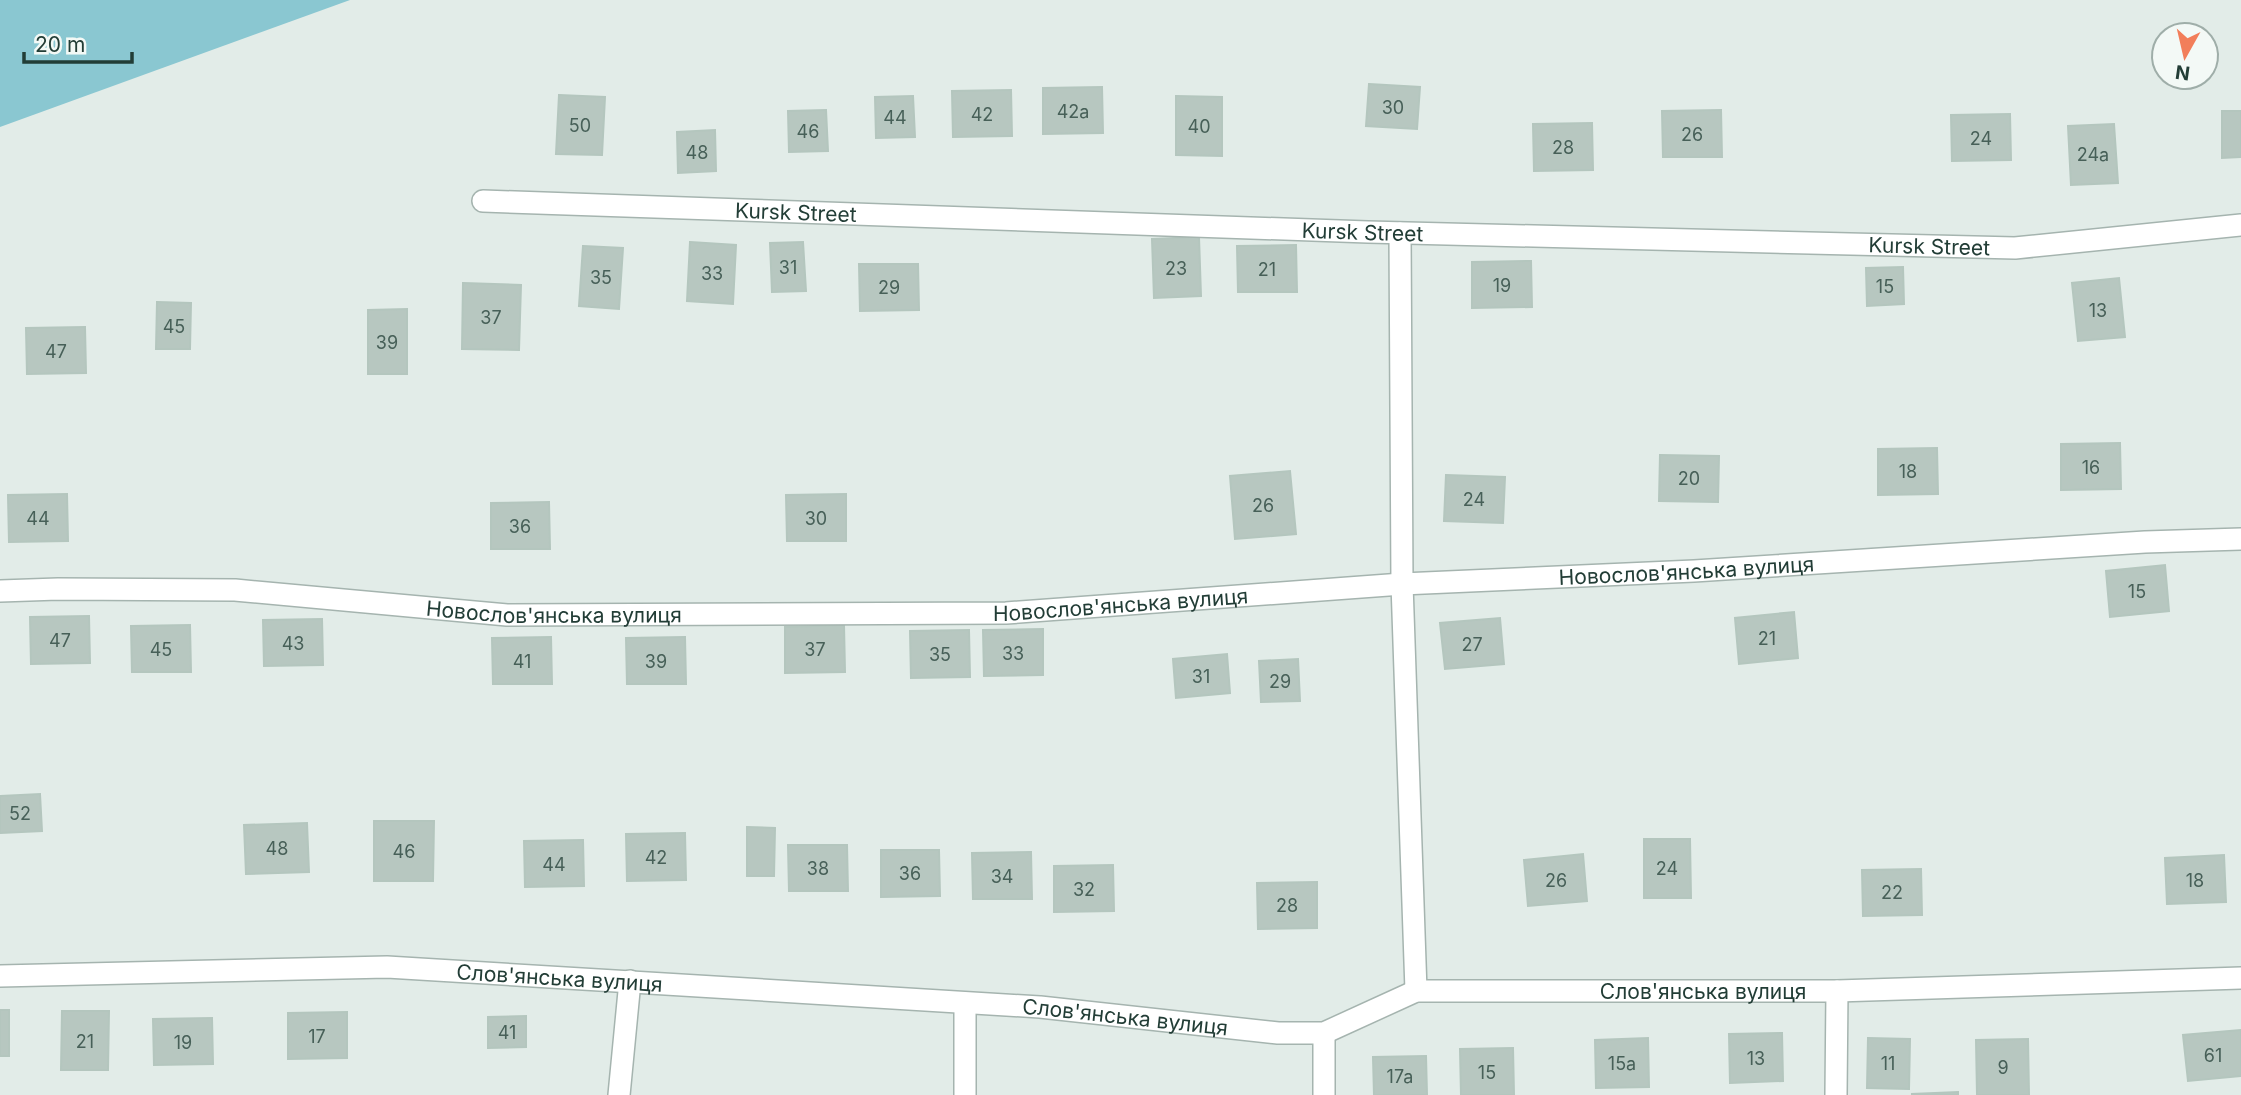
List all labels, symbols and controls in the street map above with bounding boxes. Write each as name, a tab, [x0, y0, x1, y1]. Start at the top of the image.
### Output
scale bar	[24, 21, 133, 65]
north arrow	[2150, 21, 2220, 91]
text: 20 m	[35, 32, 85, 57]
text: N	[2174, 60, 2191, 85]
house number: 30	[1382, 97, 1404, 118]
house number: 42а	[1057, 101, 1089, 122]
house number: 42	[971, 104, 993, 125]
house number: 44	[883, 107, 907, 128]
house number: 50	[569, 115, 591, 136]
house number: 40	[1188, 116, 1210, 137]
house number: 46	[797, 121, 819, 142]
house number: 26	[1681, 124, 1703, 145]
house number: 24	[1970, 128, 1992, 149]
house number: 28	[1552, 137, 1574, 158]
house number: 48	[686, 142, 708, 163]
house number: 24а	[2077, 144, 2109, 165]
street label: Kursk Street	[735, 197, 857, 227]
street label: Kursk Street	[1301, 217, 1424, 246]
street label: Kursk Street	[1868, 232, 1990, 260]
house number: 31	[779, 257, 797, 278]
house number: 23	[1165, 258, 1187, 279]
house number: 21	[1258, 259, 1276, 280]
house number: 33	[701, 263, 723, 284]
house number: 35	[590, 267, 612, 288]
house number: 19	[1493, 275, 1511, 296]
house number: 15	[1876, 276, 1894, 297]
house number: 29	[878, 277, 900, 298]
house number: 13	[2089, 300, 2107, 321]
house number: 37	[480, 307, 502, 328]
house number: 45	[163, 316, 185, 337]
house number: 39	[376, 332, 398, 353]
house number: 47	[45, 341, 67, 362]
house number: 16	[2082, 457, 2100, 478]
house number: 18	[1899, 461, 1917, 482]
house number: 20	[1678, 468, 1700, 489]
house number: 24	[1463, 489, 1485, 510]
house number: 26	[1252, 495, 1274, 516]
house number: 44	[26, 508, 50, 529]
house number: 30	[805, 508, 827, 529]
house number: 36	[509, 516, 531, 537]
street label: Новослов'янська вулиця	[1558, 551, 1815, 590]
house number: 15	[2128, 581, 2146, 602]
street label: Новослов'янська вулиця	[993, 583, 1249, 626]
street label: Новослов'янська вулиця	[425, 595, 682, 628]
house number: 21	[1758, 628, 1776, 649]
house number: 47	[49, 630, 71, 651]
house number: 43	[282, 633, 304, 654]
house number: 27	[1461, 634, 1483, 655]
house number: 45	[150, 639, 172, 660]
house number: 37	[804, 639, 826, 660]
house number: 33	[1002, 643, 1024, 664]
house number: 35	[929, 644, 951, 665]
house number: 41	[513, 651, 531, 672]
house number: 39	[645, 651, 667, 672]
house number: 31	[1192, 666, 1210, 687]
house number: 29	[1269, 671, 1291, 692]
house number: 52	[9, 803, 31, 824]
house number: 48	[266, 838, 288, 859]
house number: 46	[393, 841, 415, 862]
house number: 42	[645, 847, 667, 868]
house number: 44	[542, 854, 566, 875]
house number: 38	[807, 858, 829, 879]
house number: 24	[1656, 858, 1678, 879]
house number: 36	[899, 863, 921, 884]
house number: 34	[991, 866, 1013, 887]
house number: 26	[1545, 870, 1567, 891]
house number: 18	[2186, 870, 2204, 891]
house number: 32	[1073, 879, 1095, 900]
house number: 22	[1881, 882, 1903, 903]
house number: 28	[1276, 895, 1298, 916]
street label: Слов'янська вулиця	[456, 959, 663, 996]
street label: Слов'янська вулиця	[1600, 979, 1806, 1004]
street label: Слов'янська вулиця	[1022, 993, 1229, 1040]
house number: 41	[498, 1022, 516, 1043]
house number: 17	[308, 1026, 326, 1047]
house number: 21	[76, 1031, 94, 1052]
house number: 19	[174, 1032, 192, 1053]
house number: 61	[2204, 1045, 2222, 1066]
house number: 13	[1747, 1048, 1765, 1069]
house number: 15а	[1608, 1053, 1636, 1074]
house number: 11	[1881, 1053, 1895, 1074]
house number: 9	[1997, 1057, 2009, 1078]
house number: 15	[1478, 1062, 1496, 1083]
house number: 17а	[1387, 1066, 1413, 1087]

